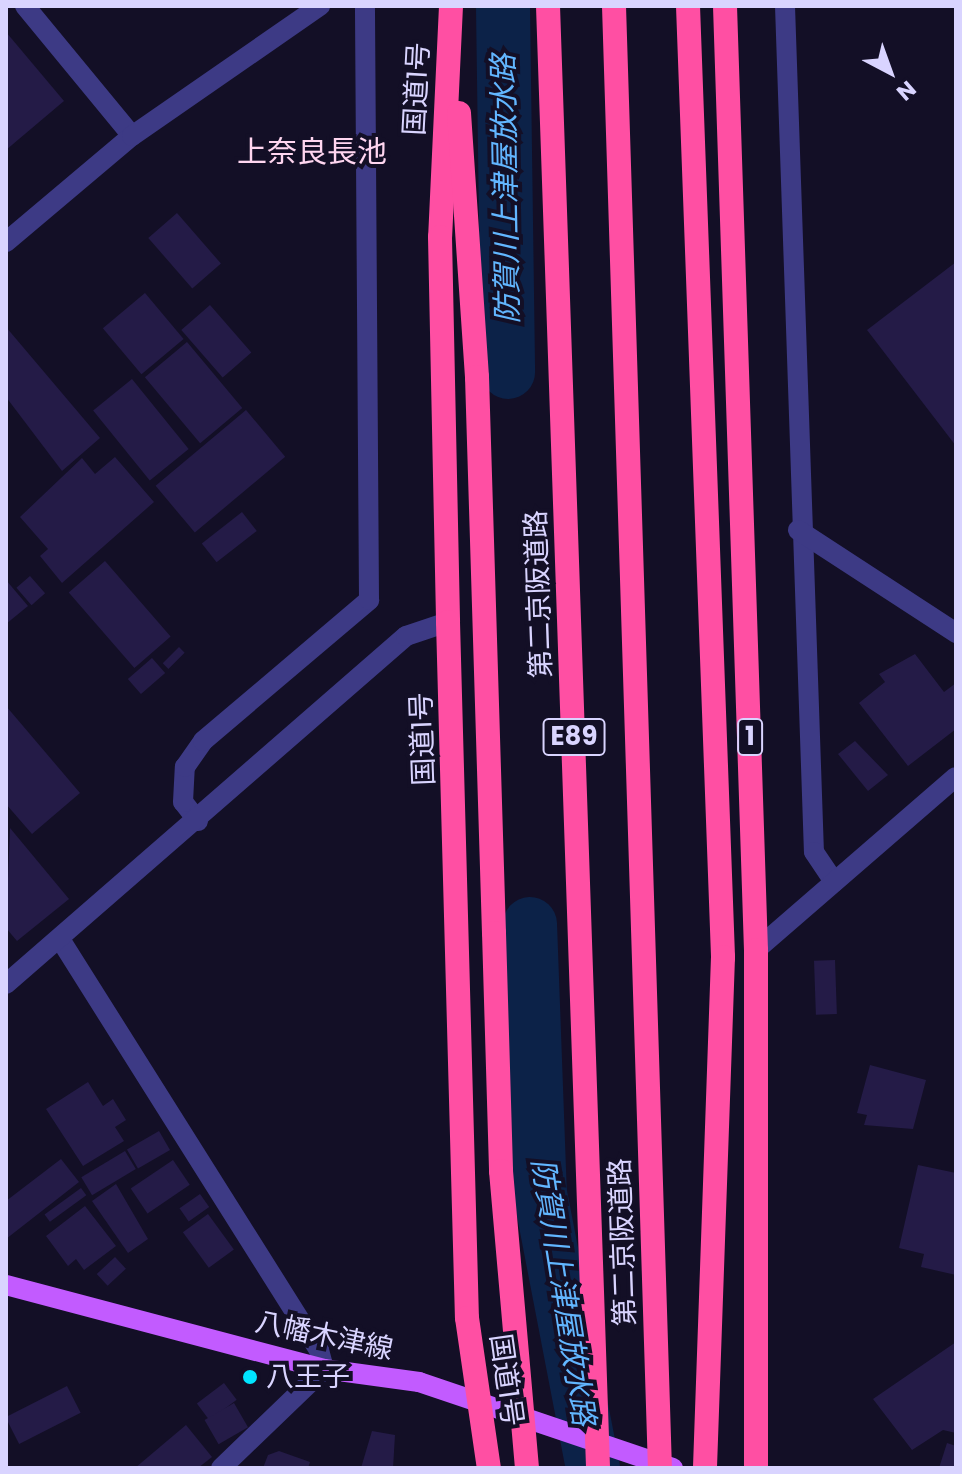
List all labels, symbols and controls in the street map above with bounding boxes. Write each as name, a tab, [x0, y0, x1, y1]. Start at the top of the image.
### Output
north arrow	[850, 32, 930, 112]
street label: 国道1号	[398, 42, 436, 136]
water label: 防賀川上津屋放水路	[486, 54, 526, 324]
text: N	[890, 73, 922, 108]
district label: 上奈良長池	[237, 134, 387, 170]
street label: 第二京阪道路	[519, 509, 559, 679]
street label: 国道1号	[405, 692, 441, 786]
road number: E89	[542, 715, 606, 759]
road number: 1	[736, 715, 764, 759]
water label: 防賀川上津屋放水路	[524, 1156, 602, 1428]
street label: 第二京阪道路	[603, 1157, 643, 1327]
street label: 八幡木津線	[252, 1305, 396, 1367]
street label: 国道1号	[483, 1332, 529, 1428]
place label: 八王子	[266, 1360, 350, 1394]
marker: 八王子	[241, 1368, 259, 1386]

